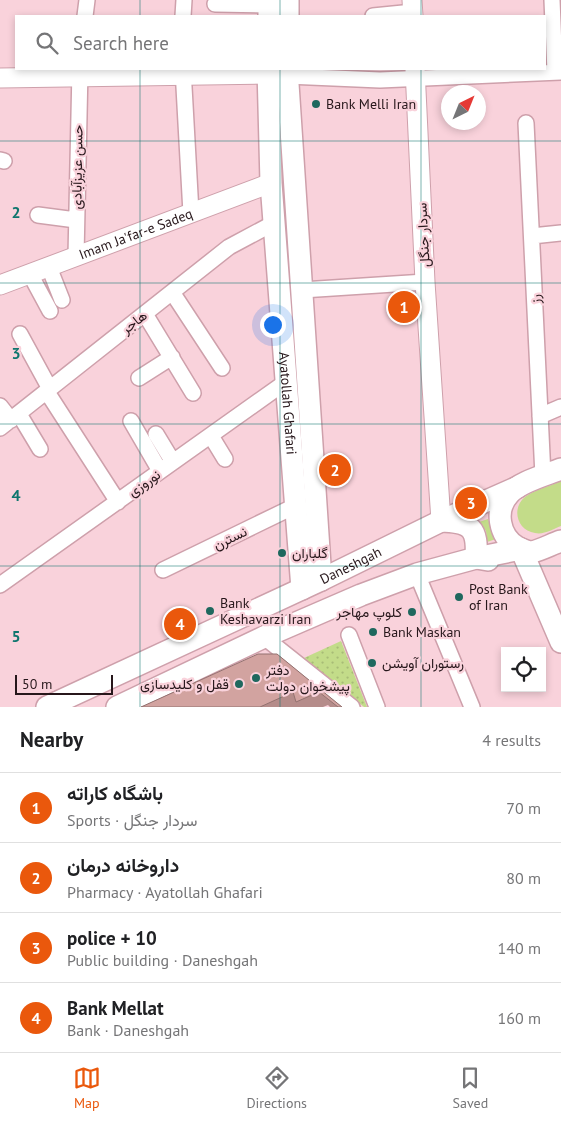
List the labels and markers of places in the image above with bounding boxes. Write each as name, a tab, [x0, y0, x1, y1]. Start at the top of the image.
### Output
place label: Bank Melli Iran	[326, 95, 416, 113]
marker: Bank Melli Iran	[310, 98, 322, 110]
pin: 1	[388, 288, 420, 326]
pin: 2	[319, 451, 351, 489]
pin: 3	[455, 484, 487, 522]
place label: گلباران	[292, 544, 328, 562]
marker: گلباران	[276, 547, 288, 559]
place label: Post Bank of Iran	[469, 580, 528, 614]
marker: Post Bank of Iran	[453, 591, 465, 603]
place label: Bank Keshavarzi Iran	[220, 594, 311, 628]
place label: کلوپ مهاجر	[335, 603, 402, 622]
pin: 4	[164, 605, 196, 643]
marker: Bank Keshavarzi Iran	[204, 605, 216, 617]
marker: کلوپ مهاجر	[406, 606, 418, 618]
place label: Bank Maskan	[383, 623, 461, 641]
marker: Bank Maskan	[367, 626, 379, 638]
place label: رستوران آویشن	[382, 654, 464, 672]
marker: رستوران آویشن	[366, 657, 378, 669]
place label: دفتر پیشخوان دولت	[265, 661, 350, 696]
marker: دفتر پیشخوان دولت	[250, 672, 262, 684]
place label: قفل و کلیدسازی	[140, 675, 229, 693]
marker: قفل و کلیدسازی	[233, 678, 245, 690]

